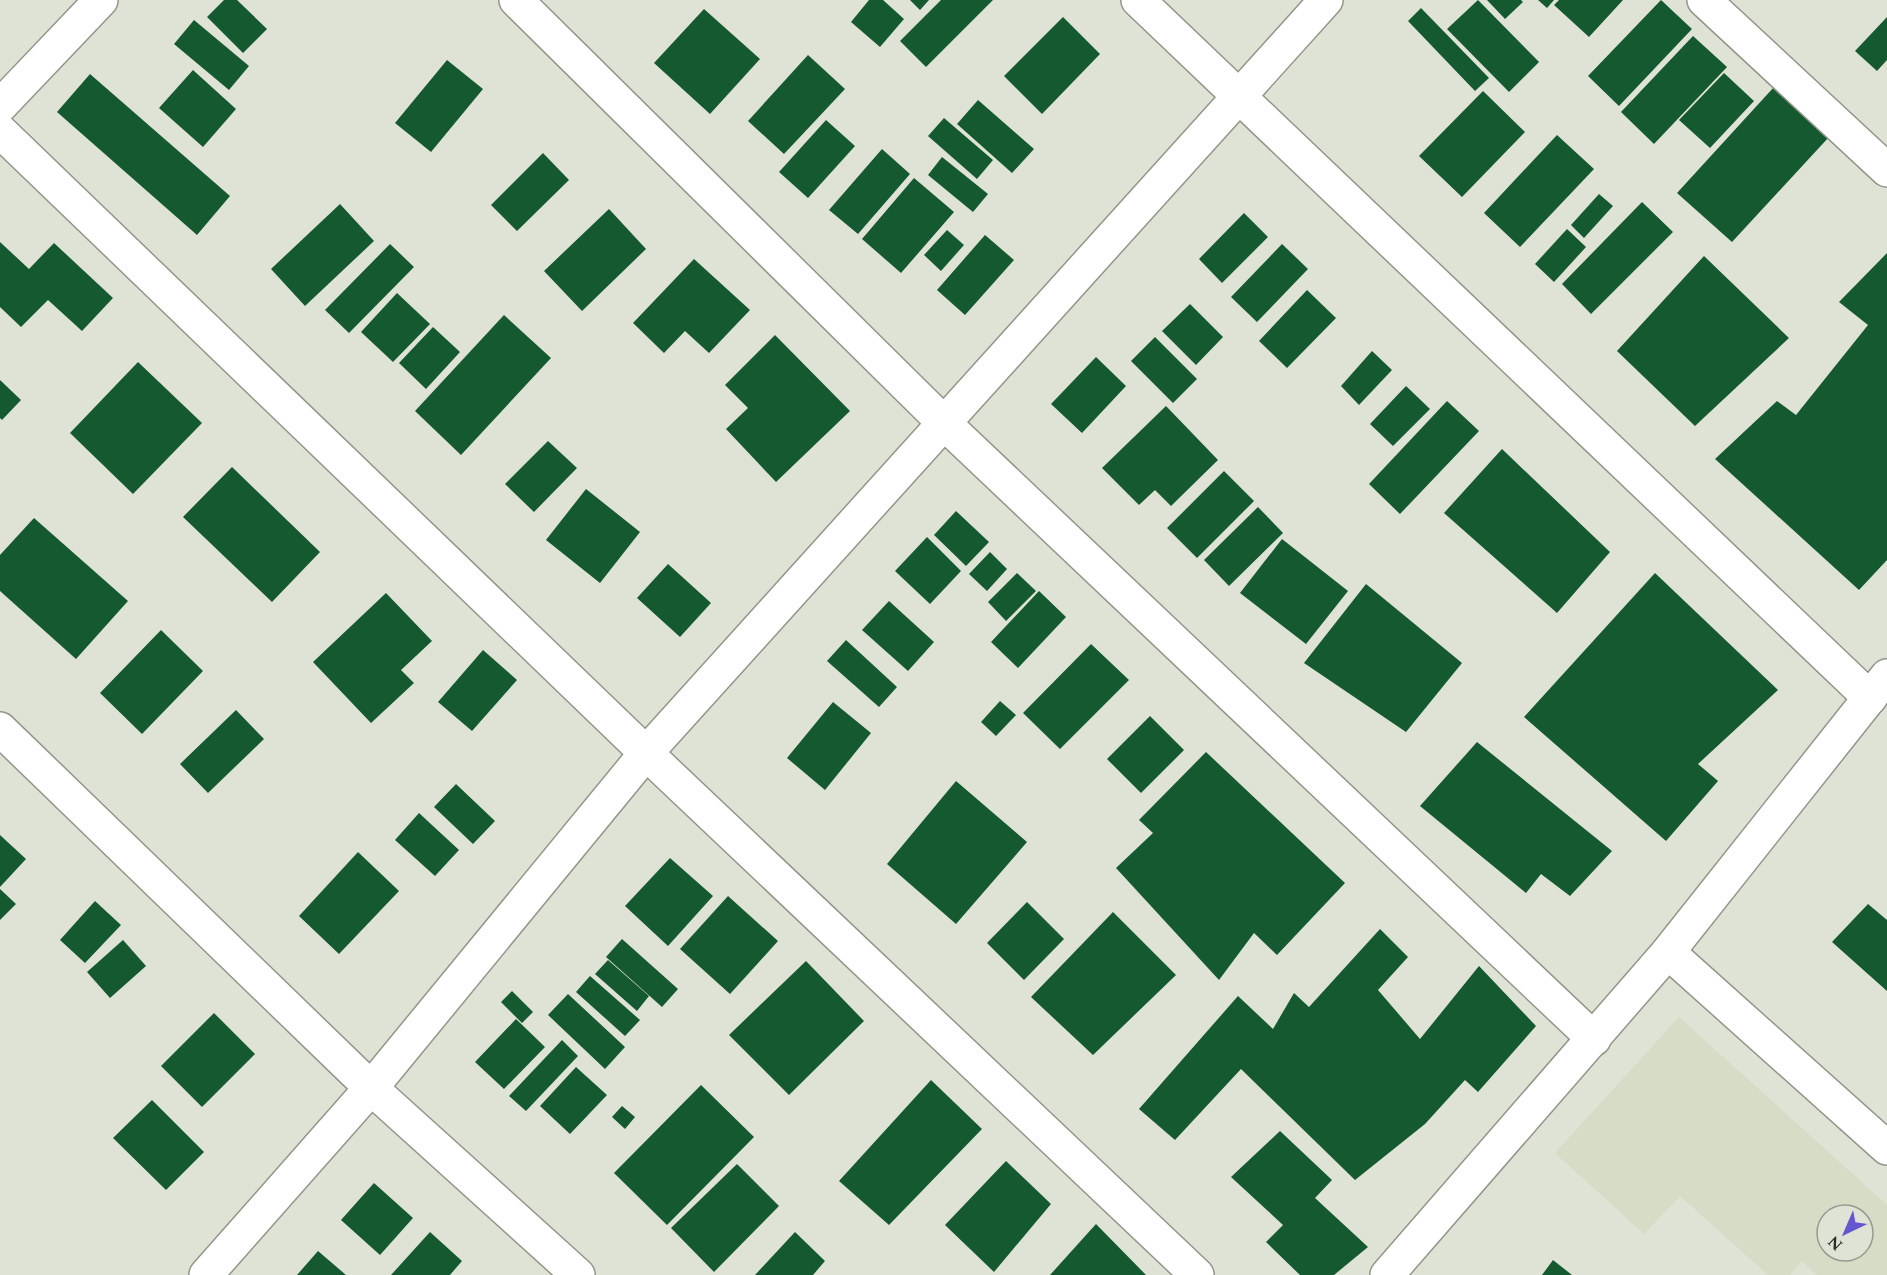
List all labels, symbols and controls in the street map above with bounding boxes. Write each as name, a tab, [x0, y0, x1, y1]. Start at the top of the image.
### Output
north arrow	[1815, 1203, 1875, 1263]
text: N	[1822, 1230, 1848, 1256]

